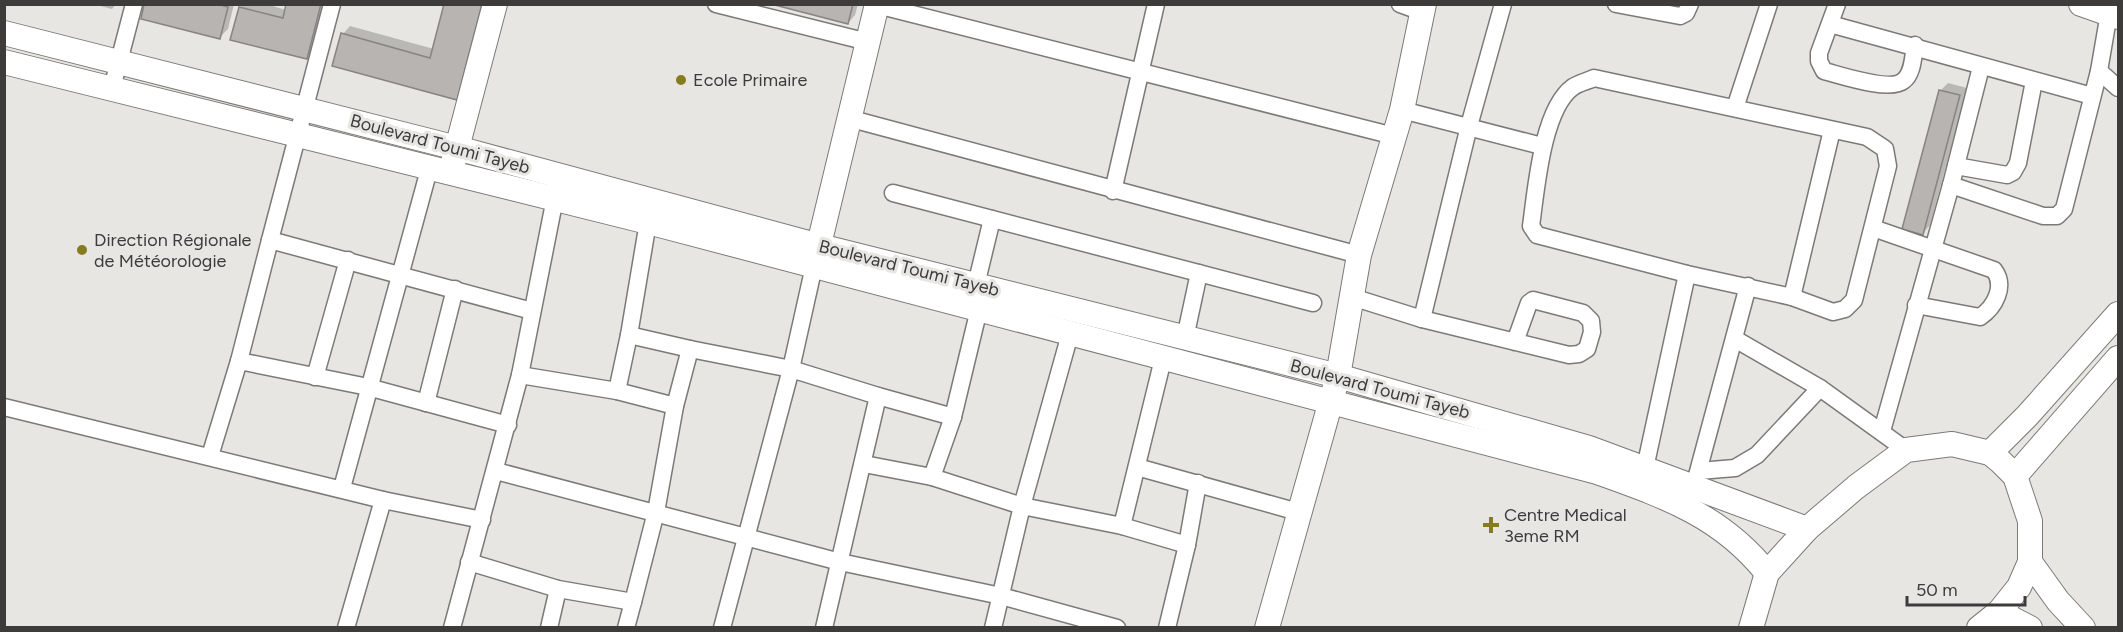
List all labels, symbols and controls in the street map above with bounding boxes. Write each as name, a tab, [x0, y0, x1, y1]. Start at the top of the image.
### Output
place label: Ecole Primaire	[693, 69, 807, 91]
marker: Ecole Primaire	[674, 73, 688, 87]
street label: Boulevard Toumi Tayeb	[348, 109, 532, 179]
place label: Direction Régionale de Météorologie	[94, 229, 252, 272]
street label: Boulevard Toumi Tayeb	[816, 235, 1002, 301]
marker: Direction Régionale de Météorologie	[75, 243, 89, 257]
street label: Boulevard Toumi Tayeb	[1288, 354, 1472, 424]
place label: Centre Medical 3eme RM	[1504, 504, 1627, 547]
marker: Centre Medical 3eme RM	[1482, 516, 1500, 534]
scale bar	[1907, 569, 2026, 607]
text: 50 m	[1916, 579, 1958, 601]

